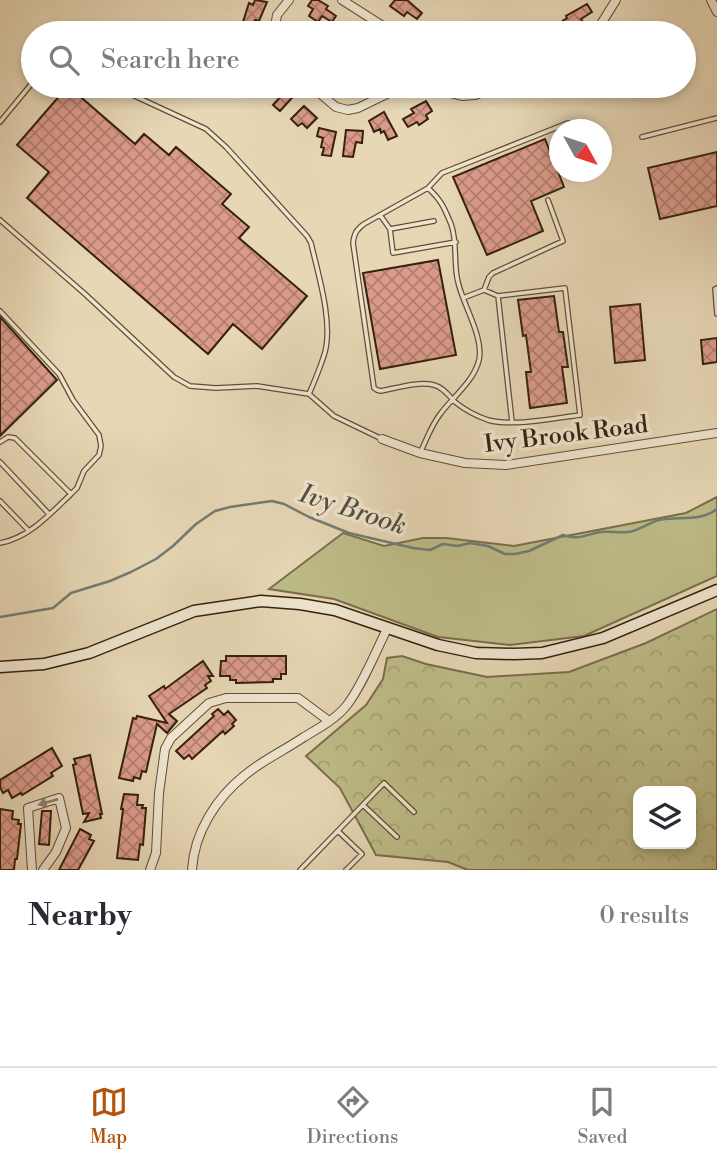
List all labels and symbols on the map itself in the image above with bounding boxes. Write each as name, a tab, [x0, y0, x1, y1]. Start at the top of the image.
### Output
north arrow	[549, 119, 612, 182]
street label: Ivy Brook Road	[483, 410, 650, 460]
water label: Ivy Brook	[294, 477, 410, 542]
one-way arrow	[37, 797, 58, 807]

